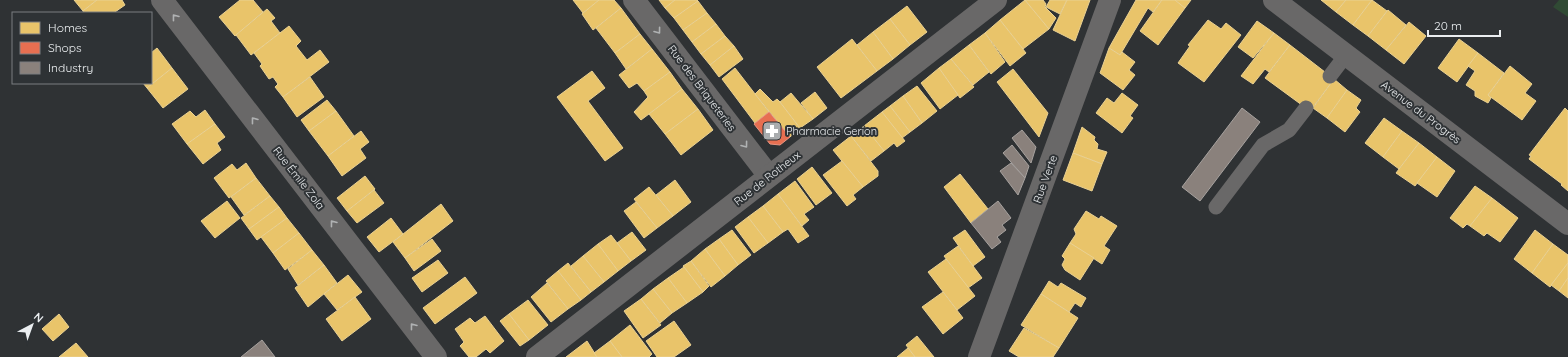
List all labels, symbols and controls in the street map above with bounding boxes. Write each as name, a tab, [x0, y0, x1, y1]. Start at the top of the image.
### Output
legend	[12, 12, 152, 84]
scale bar	[1428, 12, 1500, 38]
one-way arrow	[173, 14, 180, 21]
text: 20 m	[1434, 18, 1462, 33]
text: Homes	[48, 20, 88, 35]
one-way arrow	[653, 27, 661, 34]
text: Shops	[48, 40, 82, 55]
street label: Rue des Briqueteries	[665, 42, 739, 134]
text: Industry	[48, 60, 93, 75]
street label: Avenue du Progrès	[1378, 77, 1464, 147]
one-way arrow	[252, 117, 259, 124]
pharmacy icon: Pharmacie Gerion	[761, 120, 783, 142]
place label: Pharmacie Gerion	[786, 124, 877, 138]
one-way arrow	[741, 141, 748, 148]
street label: Rue Émile Zola	[270, 144, 328, 212]
street label: Rue de Rotheux	[731, 148, 803, 208]
street label: Rue Verte	[1030, 153, 1060, 205]
one-way arrow	[331, 220, 338, 227]
north arrow	[12, 305, 52, 345]
text: N	[31, 310, 46, 325]
one-way arrow	[410, 324, 417, 331]

